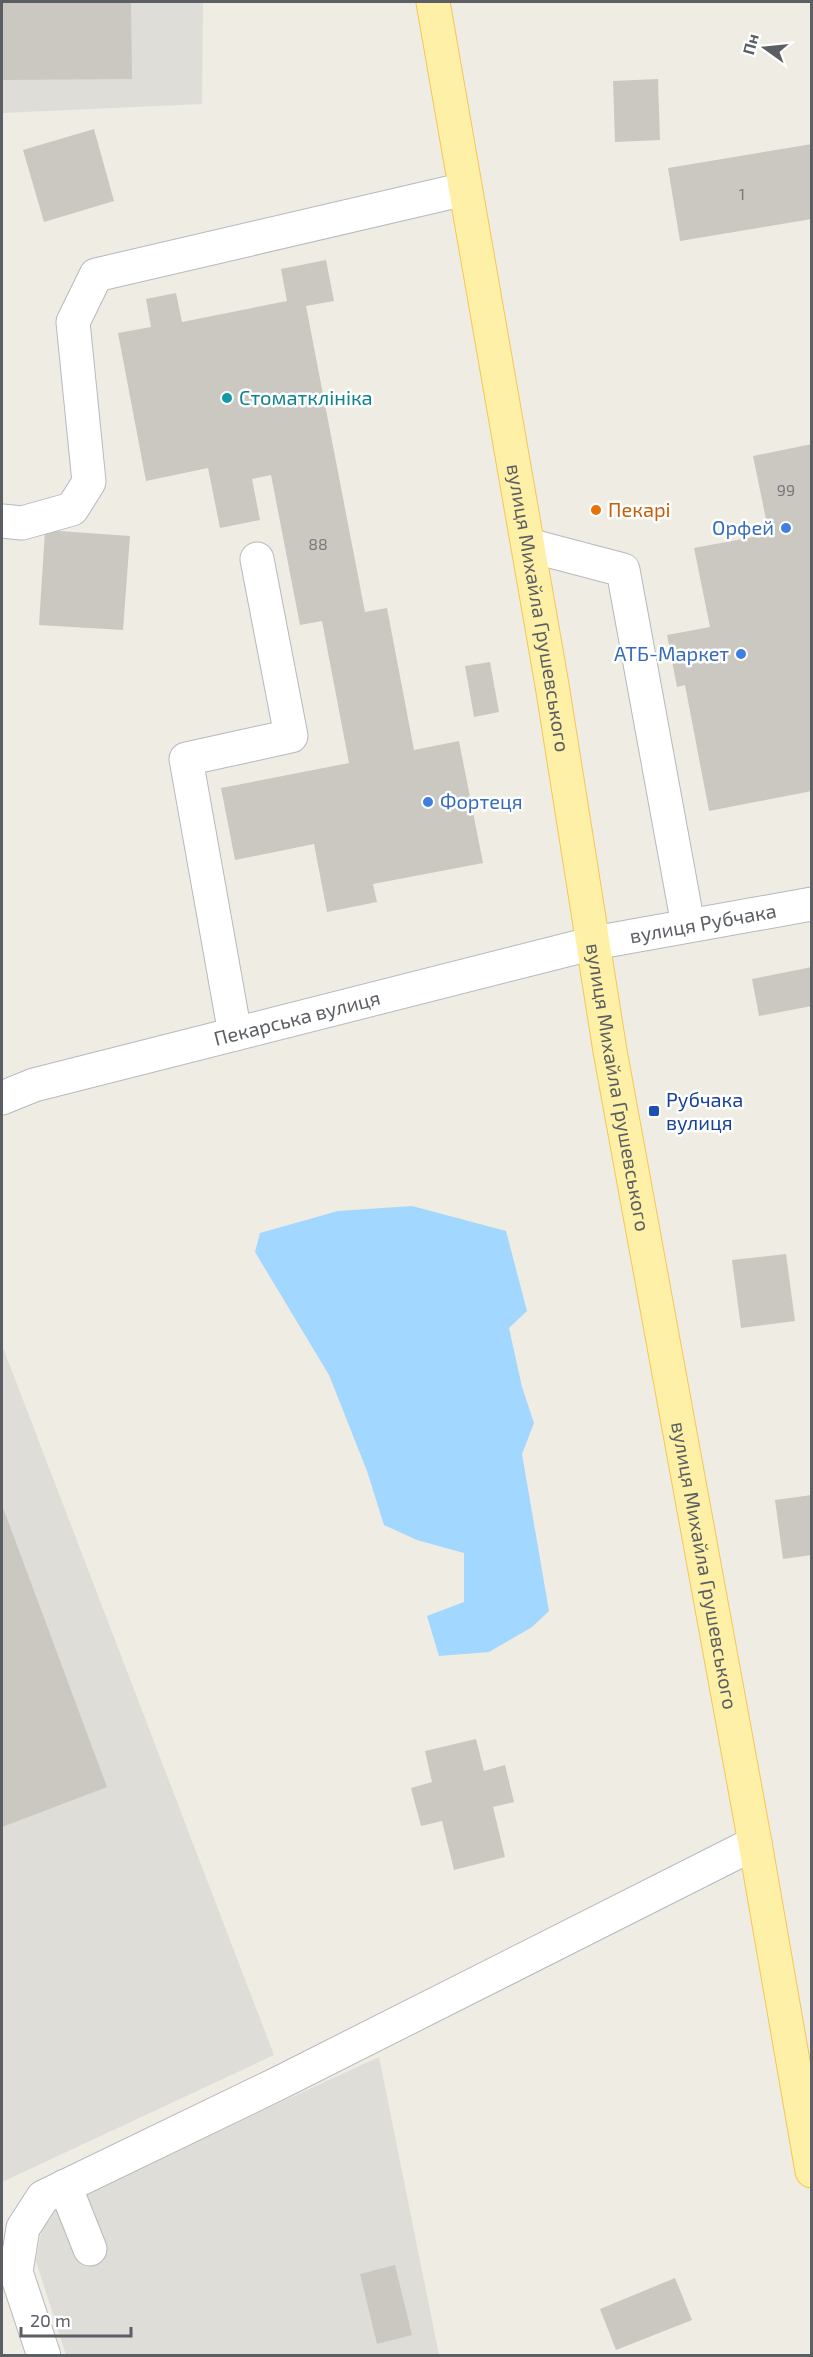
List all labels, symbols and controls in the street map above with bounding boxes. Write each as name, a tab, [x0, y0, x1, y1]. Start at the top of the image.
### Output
north arrow	[735, 18, 795, 78]
text: Пн	[738, 31, 762, 56]
house number: 1	[739, 184, 745, 203]
place label: Стоматклініка	[239, 385, 373, 409]
marker: Стоматклініка	[220, 391, 234, 405]
street label: вулиця Михайла Грушевського	[503, 462, 575, 754]
house number: 99	[777, 480, 795, 499]
place label: Пекарі	[608, 497, 671, 521]
marker: Пекарі	[589, 503, 603, 517]
place label: Орфей	[712, 515, 774, 539]
marker: Орфей	[779, 521, 793, 535]
house number: 88	[308, 534, 328, 553]
place label: АТБ-Маркет	[614, 641, 729, 665]
marker: АТБ-Маркет	[734, 647, 748, 661]
place label: Фортеця	[440, 789, 523, 813]
marker: Фортеця	[421, 795, 435, 809]
street label: вулиця Рубчака	[628, 898, 778, 947]
street label: вулиця Михайла Грушевського	[582, 941, 656, 1233]
street label: Пекарська вулиця	[211, 985, 383, 1050]
place label: Рубчака вулиця	[666, 1087, 743, 1135]
marker: Рубчака вулиця	[647, 1104, 661, 1118]
street label: вулиця Михайла Грушевського	[667, 1420, 743, 1711]
scale bar	[21, 2300, 130, 2338]
text: 20 m	[30, 2309, 71, 2331]

